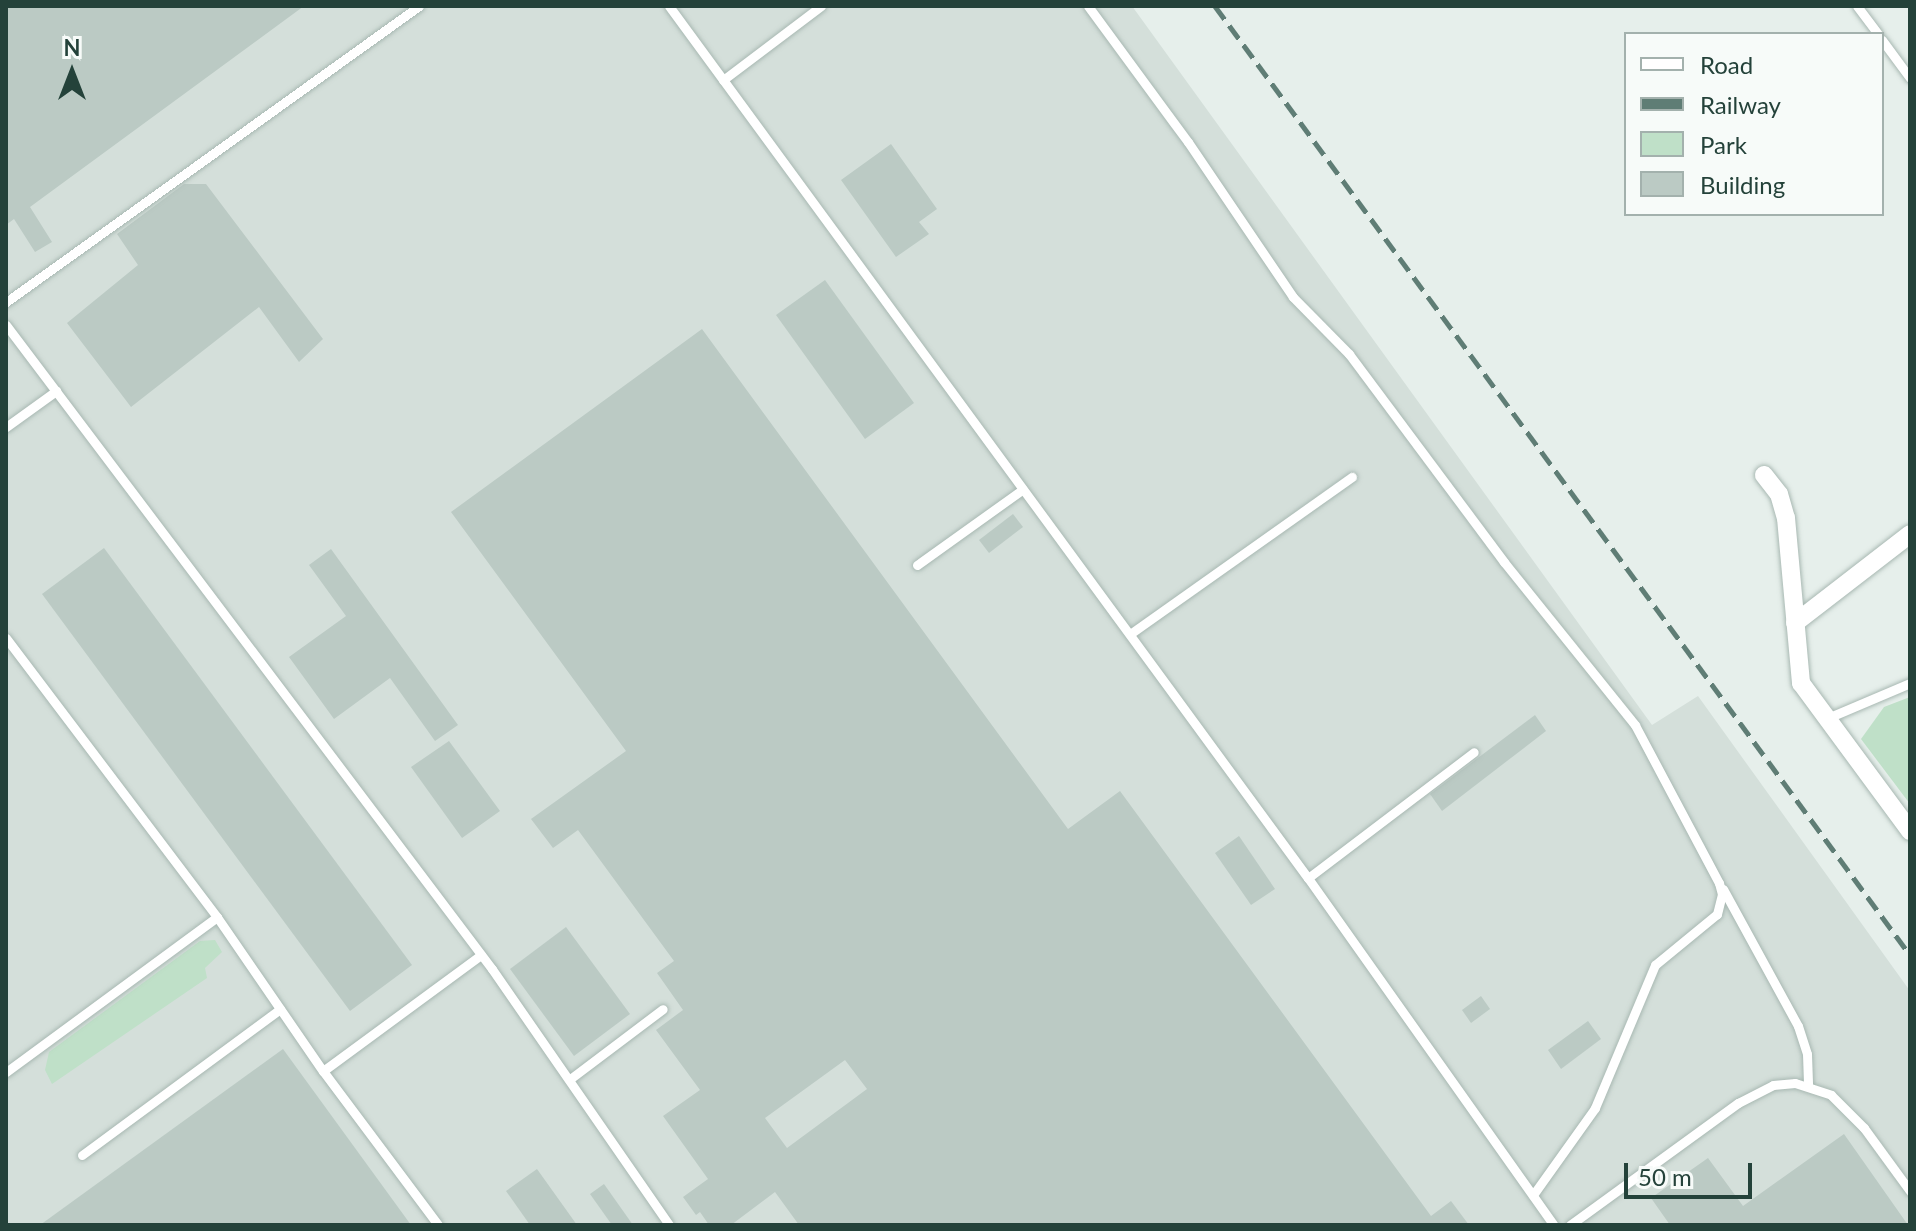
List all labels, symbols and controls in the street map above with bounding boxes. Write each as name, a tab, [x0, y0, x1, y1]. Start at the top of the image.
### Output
north arrow	[32, 32, 112, 112]
legend	[1624, 32, 1884, 216]
text: N	[64, 34, 80, 61]
text: Road	[1700, 50, 1753, 79]
text: Railway	[1700, 90, 1781, 119]
text: Park	[1700, 130, 1747, 159]
text: Building	[1700, 170, 1785, 199]
scale bar	[1628, 1147, 1756, 1197]
text: 50 m	[1638, 1162, 1692, 1191]

